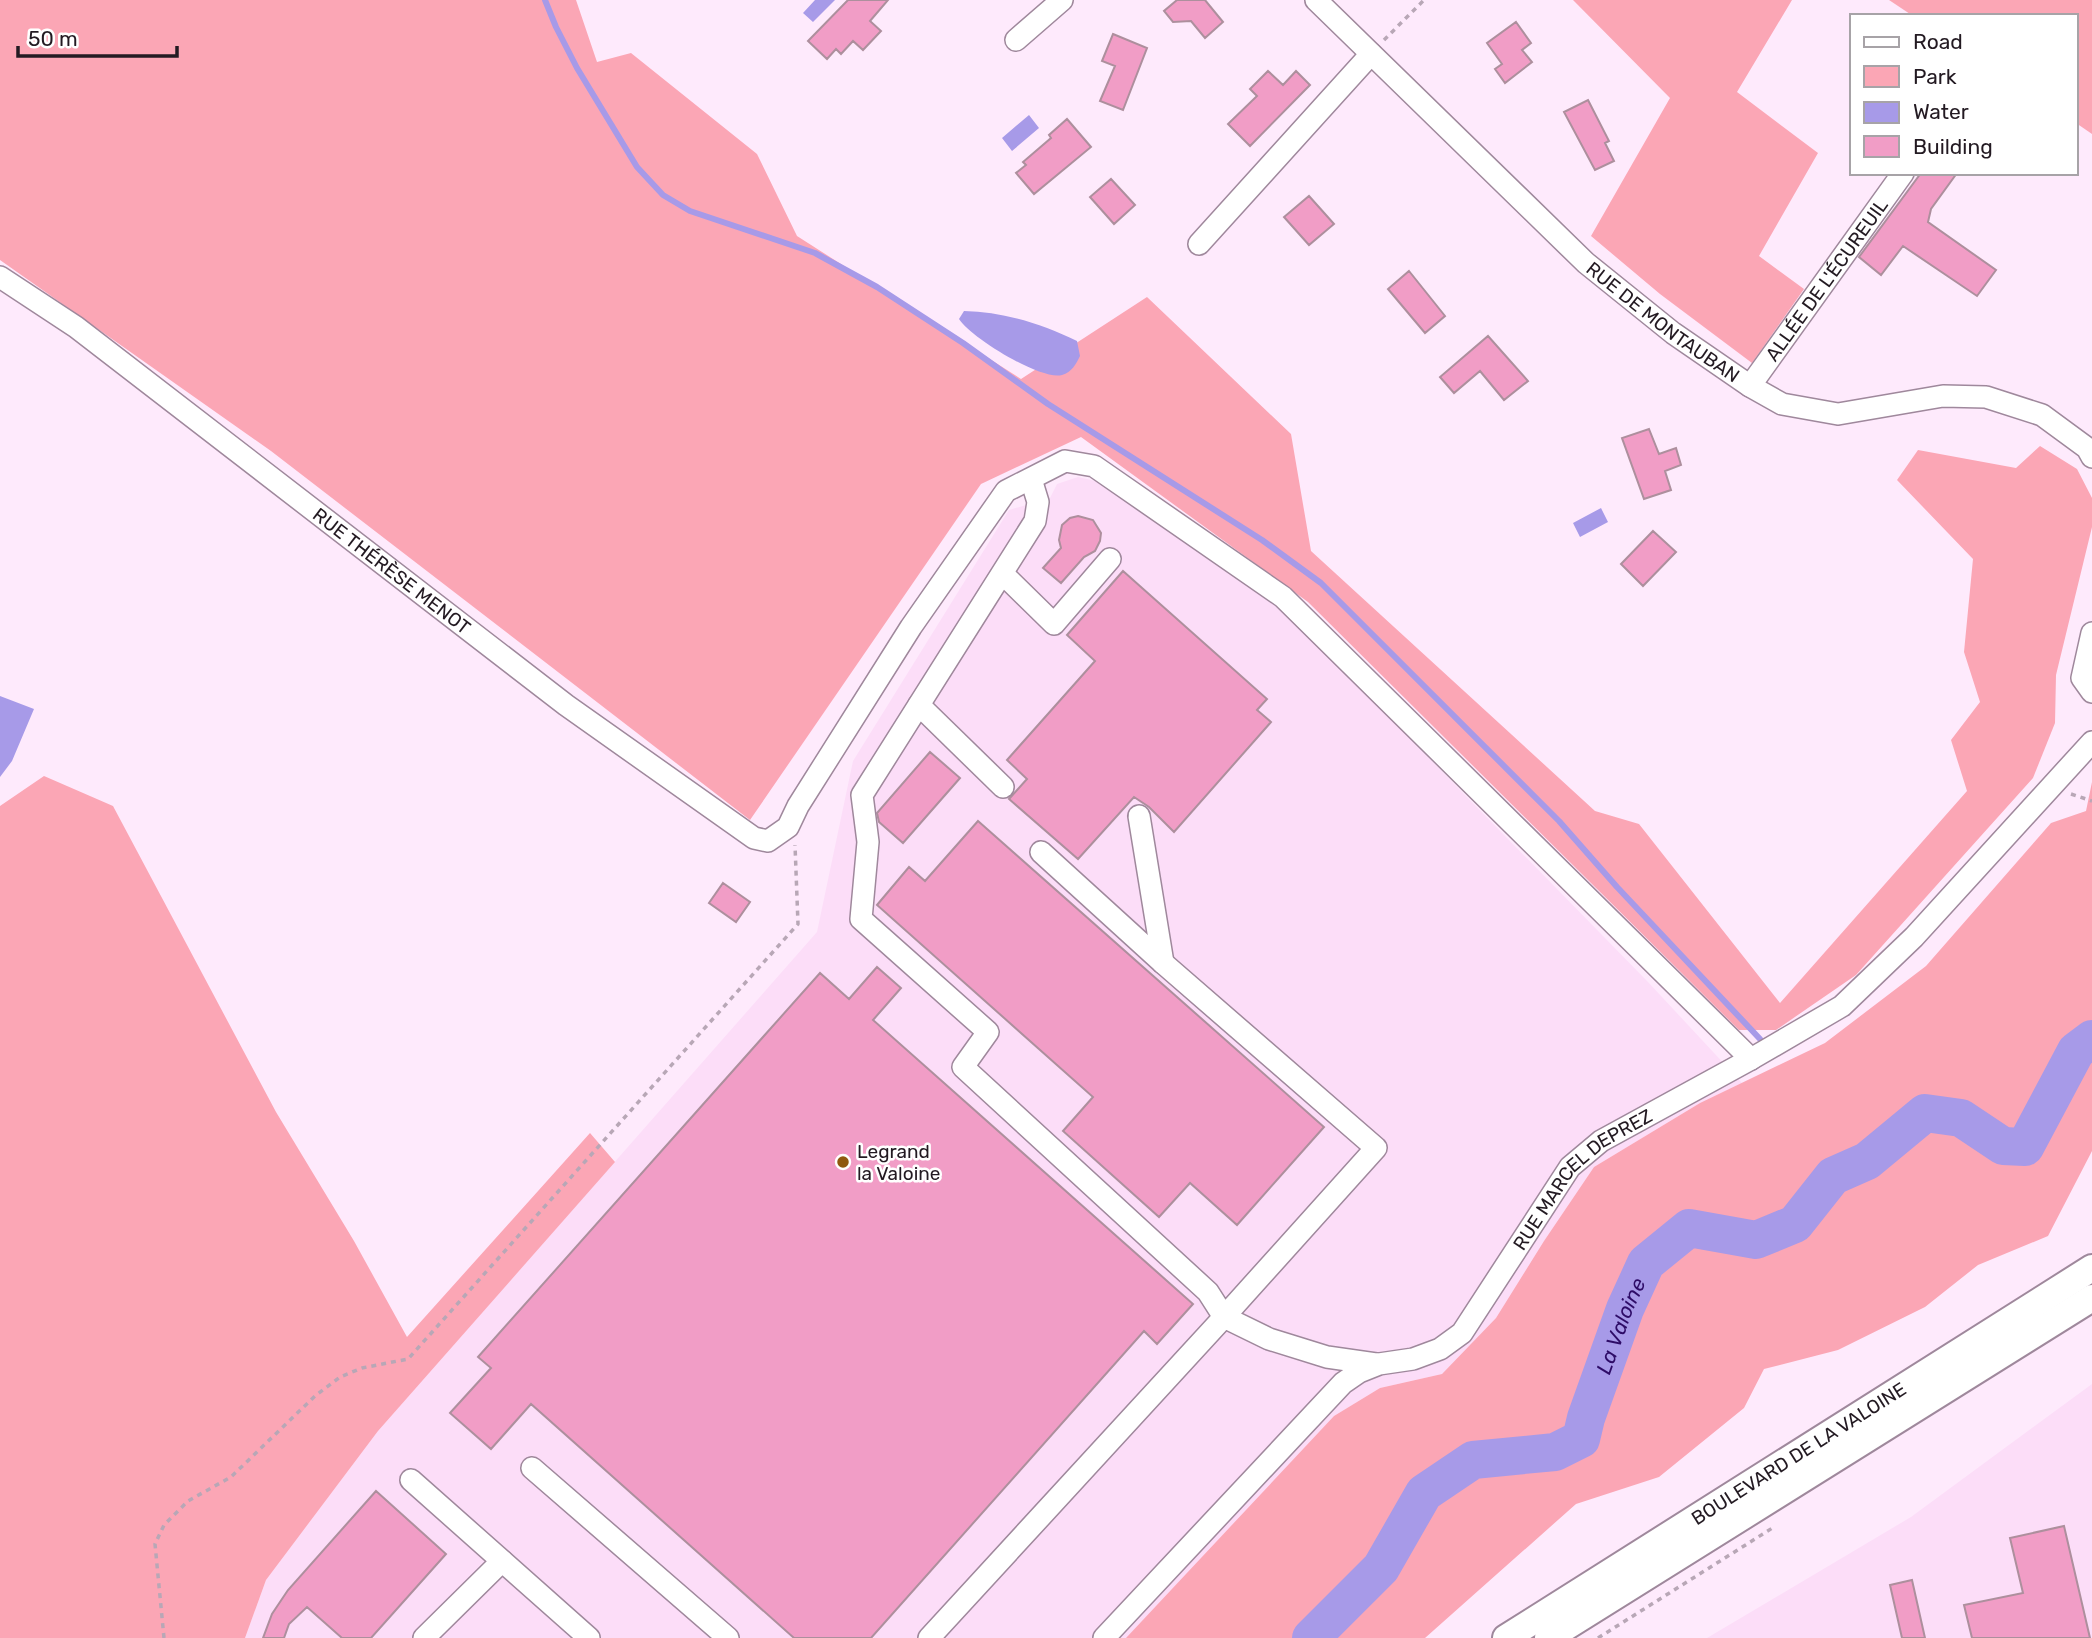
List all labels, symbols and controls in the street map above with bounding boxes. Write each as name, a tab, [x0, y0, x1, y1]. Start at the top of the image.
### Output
scale bar	[18, 14, 177, 58]
legend	[1850, 14, 2078, 175]
text: 50 m	[28, 26, 78, 51]
text: Road	[1913, 29, 1963, 54]
text: Park	[1913, 64, 1957, 89]
text: Water	[1913, 99, 1969, 124]
text: Building	[1913, 134, 1993, 159]
street label: ALLÉE DE L'ÉCUREUIL	[1760, 194, 1893, 365]
street label: RUE DE MONTAUBAN	[1582, 256, 1744, 387]
street label: RUE THÉRÈSE MENOT	[309, 503, 475, 639]
street label: RUE MARCEL DEPREZ	[1508, 1104, 1656, 1254]
place label: Legrand la Valoine	[857, 1140, 940, 1185]
marker: Legrand la Valoine	[835, 1154, 851, 1170]
water label: La Valoine	[1590, 1273, 1650, 1377]
street label: BOULEVARD DE LA VALOINE	[1687, 1377, 1910, 1530]

